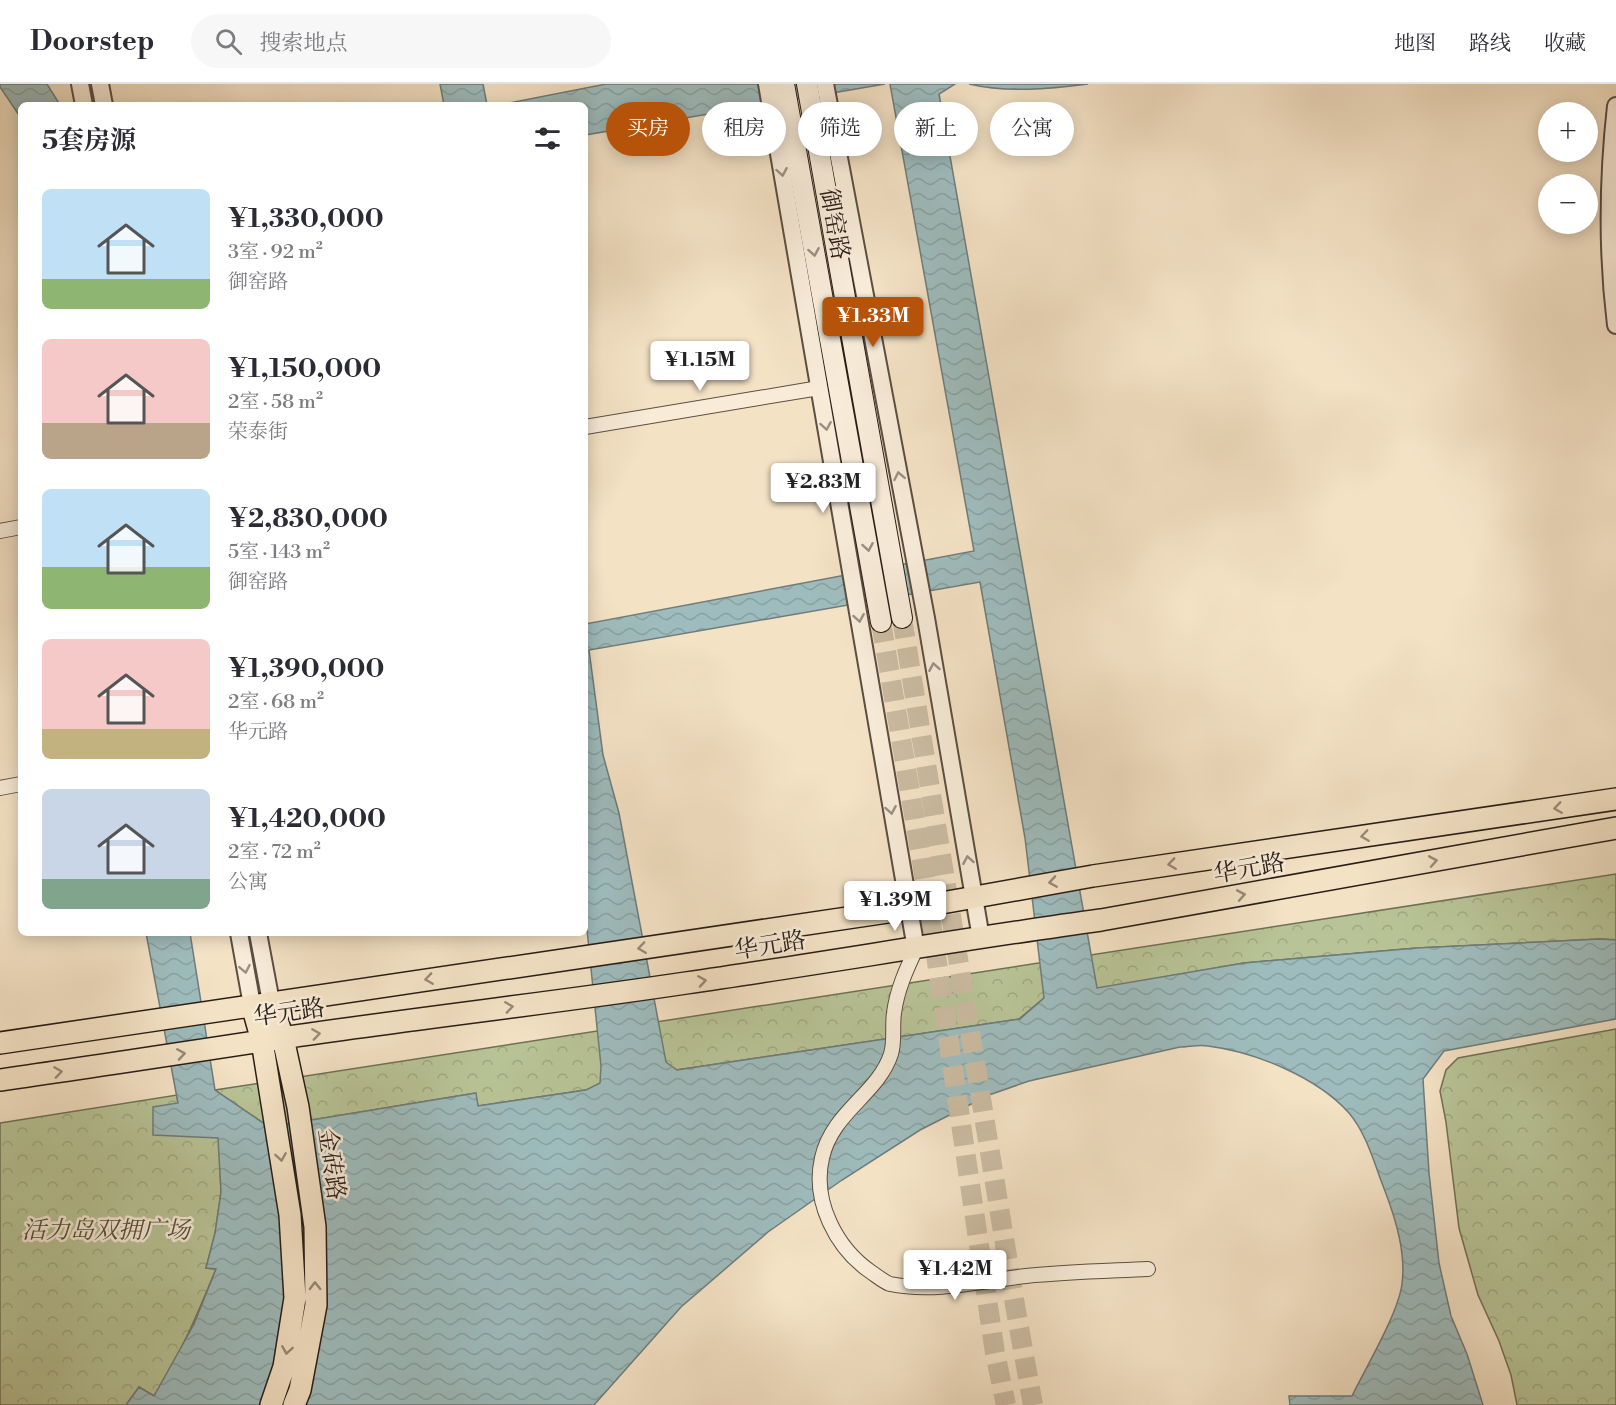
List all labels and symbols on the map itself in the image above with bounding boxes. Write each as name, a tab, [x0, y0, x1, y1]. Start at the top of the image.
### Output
one-way arrow	[775, 166, 788, 176]
street label: 御窑路	[813, 186, 855, 262]
one-way arrow	[807, 246, 820, 256]
pin: ¥1.33M	[824, 297, 922, 348]
pin: ¥1.15M	[651, 341, 749, 392]
one-way arrow	[819, 421, 832, 431]
pin: ¥2.83M	[774, 463, 872, 514]
one-way arrow	[893, 471, 906, 481]
one-way arrow	[861, 541, 874, 551]
one-way arrow	[852, 614, 864, 623]
one-way arrow	[929, 663, 941, 672]
one-way arrow	[1554, 801, 1563, 813]
one-way arrow	[885, 806, 897, 815]
one-way arrow	[1361, 830, 1370, 842]
street label: 华元路	[1211, 848, 1287, 890]
one-way arrow	[962, 855, 975, 865]
one-way arrow	[1428, 855, 1438, 868]
one-way arrow	[1168, 858, 1177, 870]
one-way arrow	[1048, 876, 1058, 888]
pin: ¥1.39M	[846, 881, 944, 932]
one-way arrow	[1236, 889, 1246, 902]
street label: 华元路	[732, 926, 808, 966]
one-way arrow	[638, 941, 647, 953]
one-way arrow	[238, 964, 251, 974]
one-way arrow	[424, 972, 434, 985]
one-way arrow	[697, 975, 707, 988]
street label: 华元路	[251, 993, 327, 1033]
one-way arrow	[505, 1002, 514, 1014]
one-way arrow	[311, 1028, 321, 1040]
one-way arrow	[176, 1049, 185, 1061]
one-way arrow	[53, 1067, 63, 1079]
street label: 金砖路	[311, 1126, 351, 1202]
one-way arrow	[274, 1152, 287, 1162]
park label: 活力岛双拥广场	[22, 1216, 192, 1246]
pin: ¥1.42M	[906, 1250, 1004, 1301]
one-way arrow	[309, 1282, 322, 1291]
one-way arrow	[281, 1346, 293, 1355]

